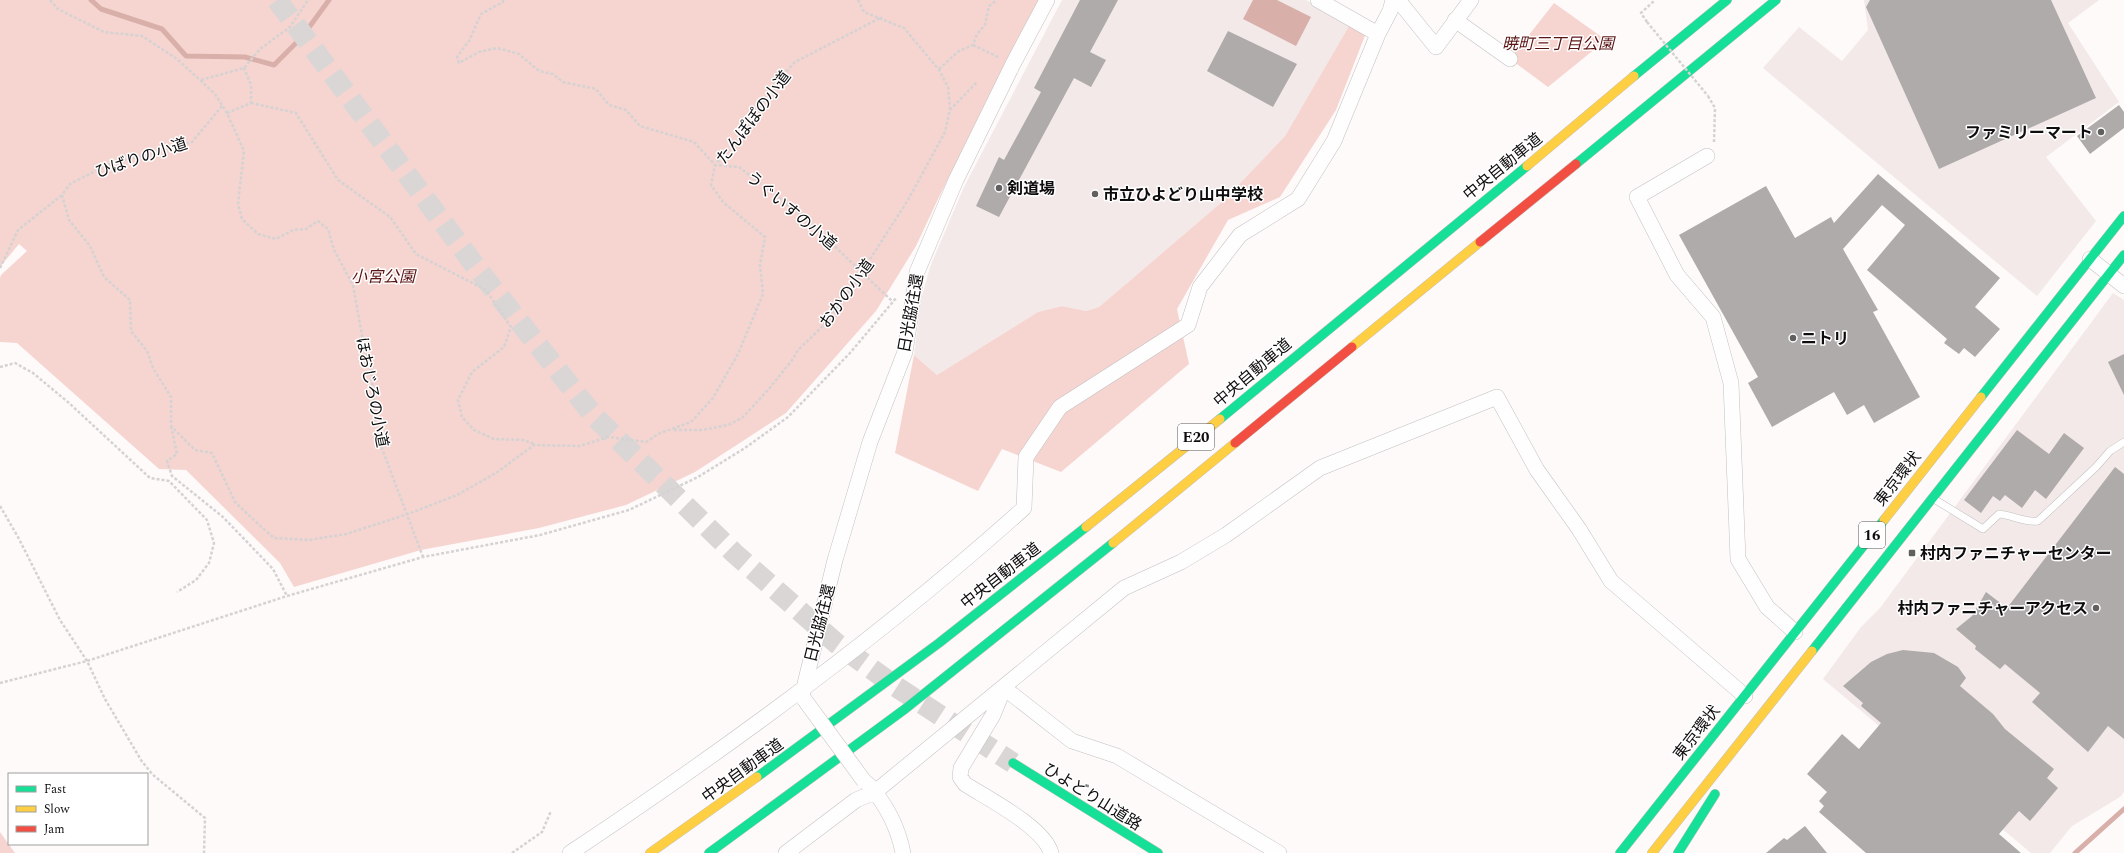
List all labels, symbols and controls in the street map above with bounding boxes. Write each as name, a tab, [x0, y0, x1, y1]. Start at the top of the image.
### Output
park label: 暁町三丁目公園	[1502, 32, 1616, 56]
street label: たんぽぽの小道	[711, 66, 797, 170]
place label: ファミリーマート	[1965, 121, 2093, 145]
street label: 中央自動車道	[1458, 127, 1547, 206]
marker: ファミリーマート	[2096, 127, 2106, 137]
street label: ひばりの小道	[92, 132, 191, 184]
street label: うぐいすの小道	[741, 166, 842, 256]
place label: 剣道場	[1007, 177, 1055, 201]
marker: 剣道場	[994, 183, 1004, 193]
place label: 市立ひよどり山中学校	[1103, 183, 1263, 207]
marker: 市立ひよどり山中学校	[1090, 189, 1100, 199]
street label: おかの小道	[814, 254, 880, 333]
park label: 小宮公園	[351, 265, 417, 289]
street label: 日光脇往還	[892, 272, 930, 355]
place label: ニトリ	[1801, 327, 1849, 351]
street label: 中央自動車道	[1208, 333, 1297, 413]
marker: ニトリ	[1788, 333, 1798, 343]
street label: ほおじろの小道	[350, 335, 394, 449]
road number: E20	[1178, 424, 1214, 450]
street label: 東京環状	[1869, 446, 1927, 511]
road number: 16	[1859, 522, 1885, 548]
street label: 中央自動車道	[955, 537, 1046, 615]
place label: 村内ファニチャーセンター	[1920, 542, 2112, 566]
marker: 村内ファニチャーセンター	[1907, 548, 1917, 558]
street label: 日光脇往還	[799, 582, 841, 665]
place label: 村内ファニチャーアクセス	[1898, 597, 2088, 621]
marker: 村内ファニチャーアクセス	[2091, 603, 2101, 613]
street label: 東京環状	[1668, 700, 1726, 765]
street label: 中央自動車道	[697, 733, 788, 809]
street label: ひよどり山道路	[1039, 757, 1146, 837]
legend	[8, 773, 148, 845]
text: Fast	[44, 780, 66, 799]
text: Slow	[44, 800, 70, 819]
text: Jam	[44, 820, 65, 839]

